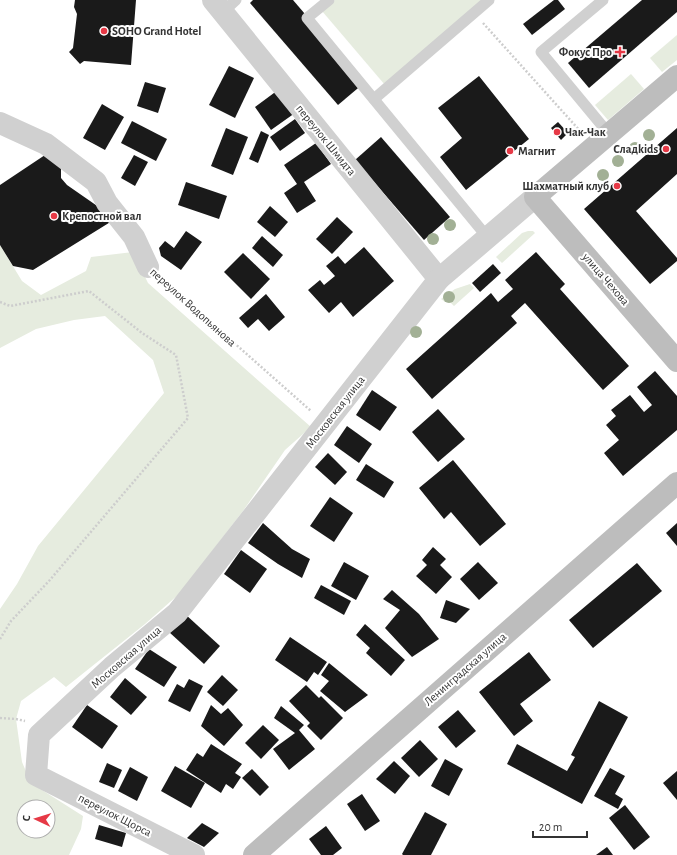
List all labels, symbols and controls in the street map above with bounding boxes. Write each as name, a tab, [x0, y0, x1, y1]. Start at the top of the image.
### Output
place label: SOHO Grand Hotel	[112, 25, 201, 37]
marker: SOHO Grand Hotel	[99, 26, 109, 36]
place label: Фокус Про	[559, 46, 612, 59]
marker: Фокус Про	[615, 47, 625, 57]
street label: переулок Шмидта	[293, 102, 358, 179]
place label: Чак-Чак	[565, 126, 606, 138]
marker: Чак-Чак	[552, 127, 562, 137]
place label: Сладkids	[613, 143, 658, 155]
marker: Сладkids	[661, 144, 671, 154]
place label: Магнит	[518, 145, 556, 157]
marker: Магнит	[505, 146, 515, 156]
place label: Шахматный клуб	[522, 180, 609, 193]
marker: Шахматный клуб	[612, 181, 622, 191]
place label: Крепостной вал	[62, 210, 141, 222]
marker: Крепостной вал	[49, 211, 59, 221]
street label: улица Чехова	[579, 250, 632, 308]
street label: переулок Водопьянова	[147, 265, 239, 350]
street label: Московская улица	[303, 373, 368, 451]
street label: Московская улица	[89, 623, 164, 691]
street label: Ленинградская улица	[422, 630, 509, 709]
street label: переулок Щорса	[76, 791, 154, 840]
north arrow	[16, 799, 56, 839]
scale bar	[533, 813, 587, 839]
text: С	[21, 815, 32, 822]
text: 20 m	[539, 821, 562, 833]

